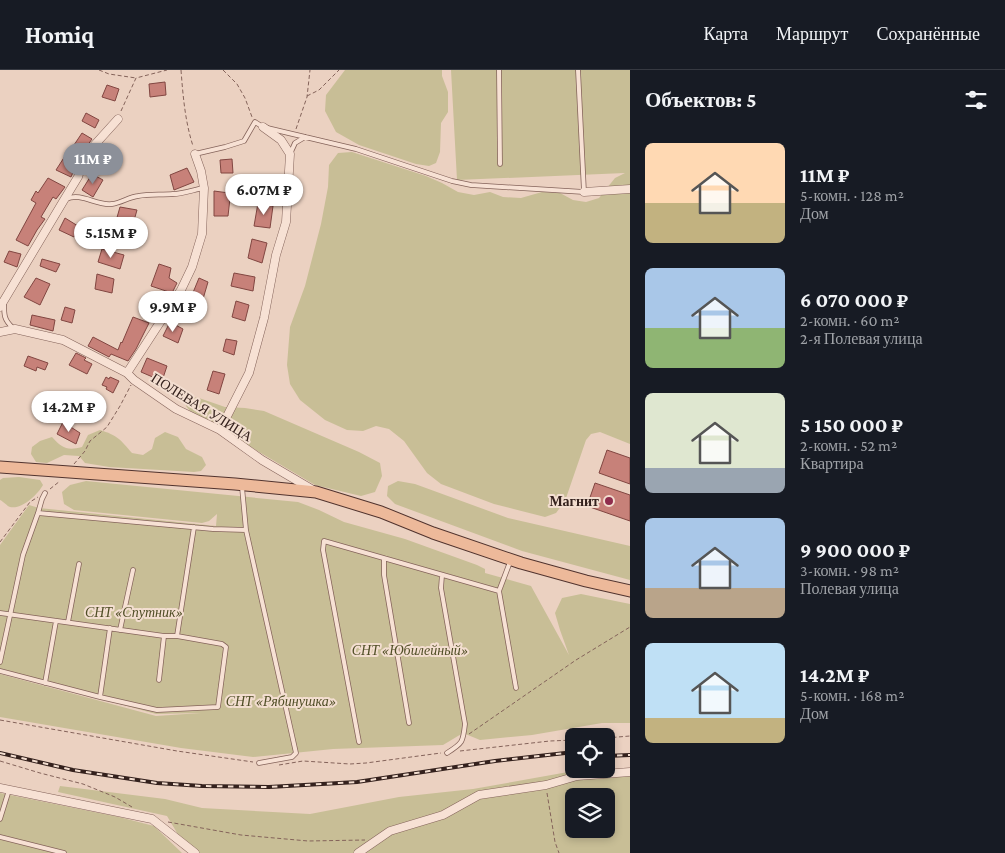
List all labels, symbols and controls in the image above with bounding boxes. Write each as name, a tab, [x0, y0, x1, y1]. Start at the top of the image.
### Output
text: Homiq	[25, 21, 94, 48]
text: Карта	[703, 24, 748, 44]
text: Маршрут	[776, 24, 848, 44]
text: Сохранённые	[876, 24, 980, 44]
icon: filters	[962, 86, 990, 114]
text: Объектов: 5	[645, 88, 757, 112]
pin: 11M ₽	[58, 142, 128, 185]
text: 11M ₽	[74, 150, 112, 167]
icon: home	[685, 163, 745, 223]
text: 11M ₽	[800, 163, 850, 187]
pin: 6.07M ₽	[218, 174, 310, 216]
text: 6.07M ₽	[236, 181, 292, 198]
text: 5-комн. · 128 m²	[800, 187, 904, 204]
text: Дом	[800, 205, 829, 222]
pin: 5.15M ₽	[65, 216, 157, 259]
text: 5.15M ₽	[85, 224, 137, 241]
icon: home	[685, 288, 745, 348]
text: 6 070 000 ₽	[800, 288, 908, 312]
pin: 9.9M ₽	[132, 290, 214, 333]
text: 9.9M ₽	[149, 298, 197, 315]
text: 2-комн. · 60 m²	[800, 312, 900, 329]
text: 2-я Полевая улица	[800, 330, 923, 347]
street label: ПОЛЕВАЯ УЛИЦА	[148, 369, 256, 445]
pin: 14.2M ₽	[23, 390, 115, 433]
text: 14.2M ₽	[42, 398, 96, 415]
icon: home	[685, 413, 745, 473]
text: 5 150 000 ₽	[800, 413, 903, 437]
text: 2-комн. · 52 m²	[800, 437, 897, 454]
text: Квартира	[800, 455, 864, 472]
place label: Магнит	[549, 493, 599, 509]
marker: Магнит	[603, 495, 615, 507]
icon: home	[685, 538, 745, 598]
text: 9 900 000 ₽	[800, 538, 910, 562]
text: 3-комн. · 98 m²	[800, 562, 899, 579]
text: Полевая улица	[800, 580, 899, 597]
park label: СНТ «Спутник»	[85, 604, 183, 620]
park label: СНТ «Юбилейный»	[352, 642, 468, 658]
icon: home	[685, 663, 745, 723]
text: 14.2M ₽	[800, 663, 870, 687]
text: 5-комн. · 168 m²	[800, 687, 904, 704]
park label: СНТ «Рябинушка»	[226, 693, 336, 709]
text: Дом	[800, 705, 829, 722]
map controls	[565, 728, 615, 838]
button: locate	[565, 728, 615, 778]
button: layers	[565, 788, 615, 838]

